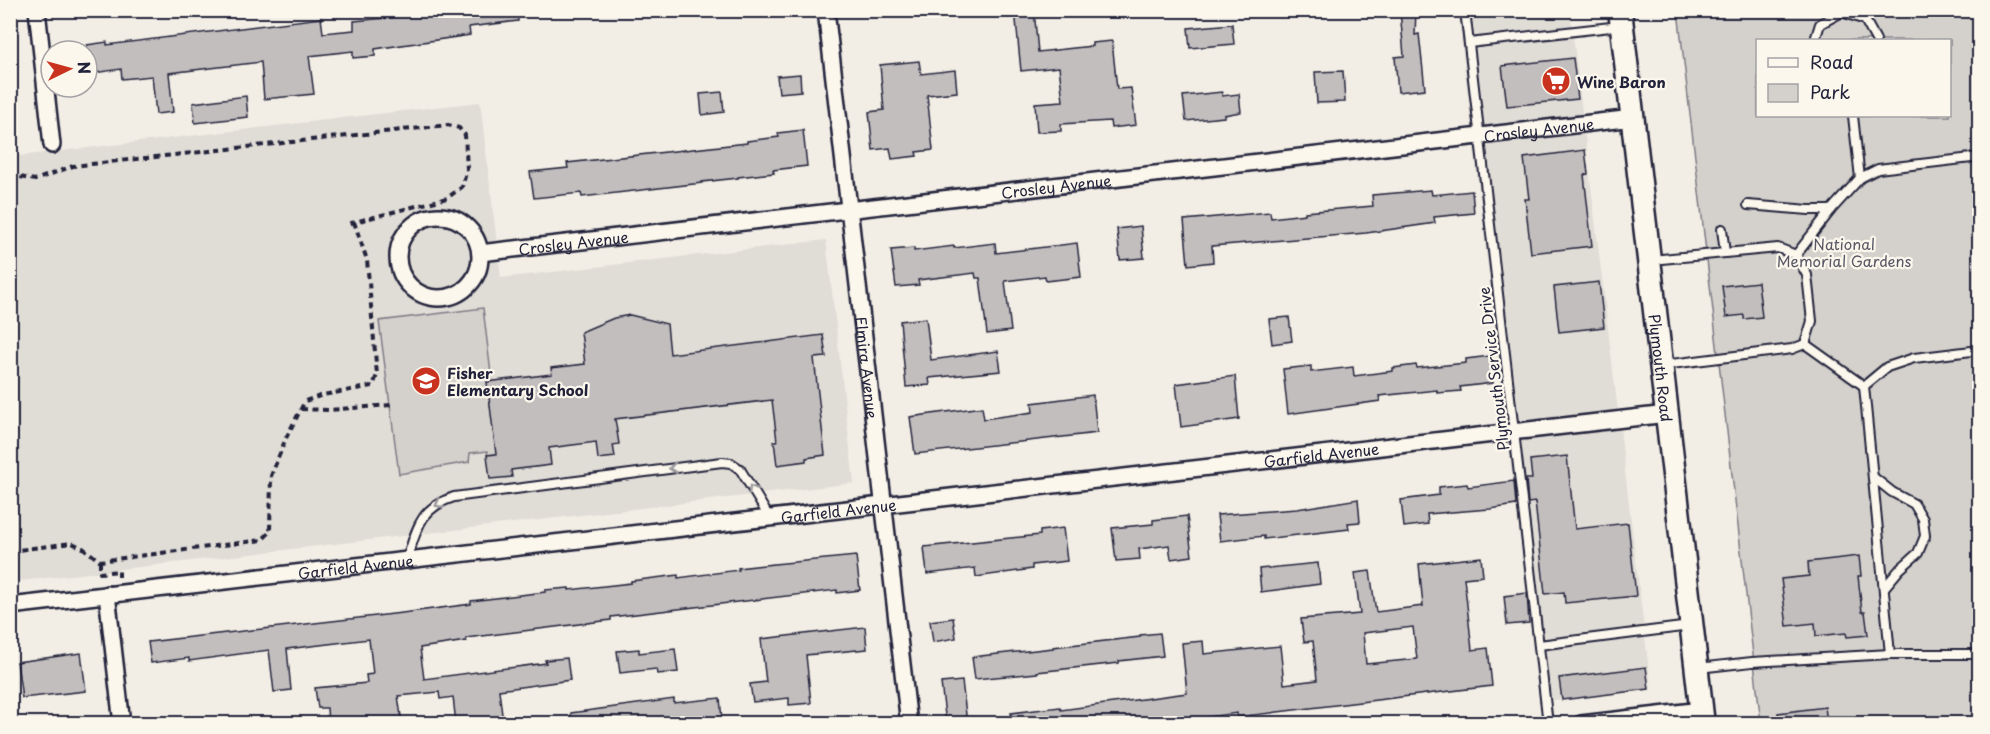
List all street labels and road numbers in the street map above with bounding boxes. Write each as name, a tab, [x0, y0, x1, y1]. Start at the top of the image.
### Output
street label: Crosley Avenue	[1482, 111, 1595, 147]
street label: Crosley Avenue	[1000, 168, 1112, 203]
street label: Crosley Avenue	[517, 224, 630, 260]
street label: Plymouth Service Drive	[1472, 286, 1514, 452]
street label: Plymouth Road	[1644, 312, 1679, 423]
street label: Elmira Avenue	[850, 315, 885, 420]
street label: Garfield Avenue	[1262, 436, 1380, 472]
street label: Garfield Avenue	[779, 492, 897, 528]
street label: Garfield Avenue	[297, 548, 415, 584]

